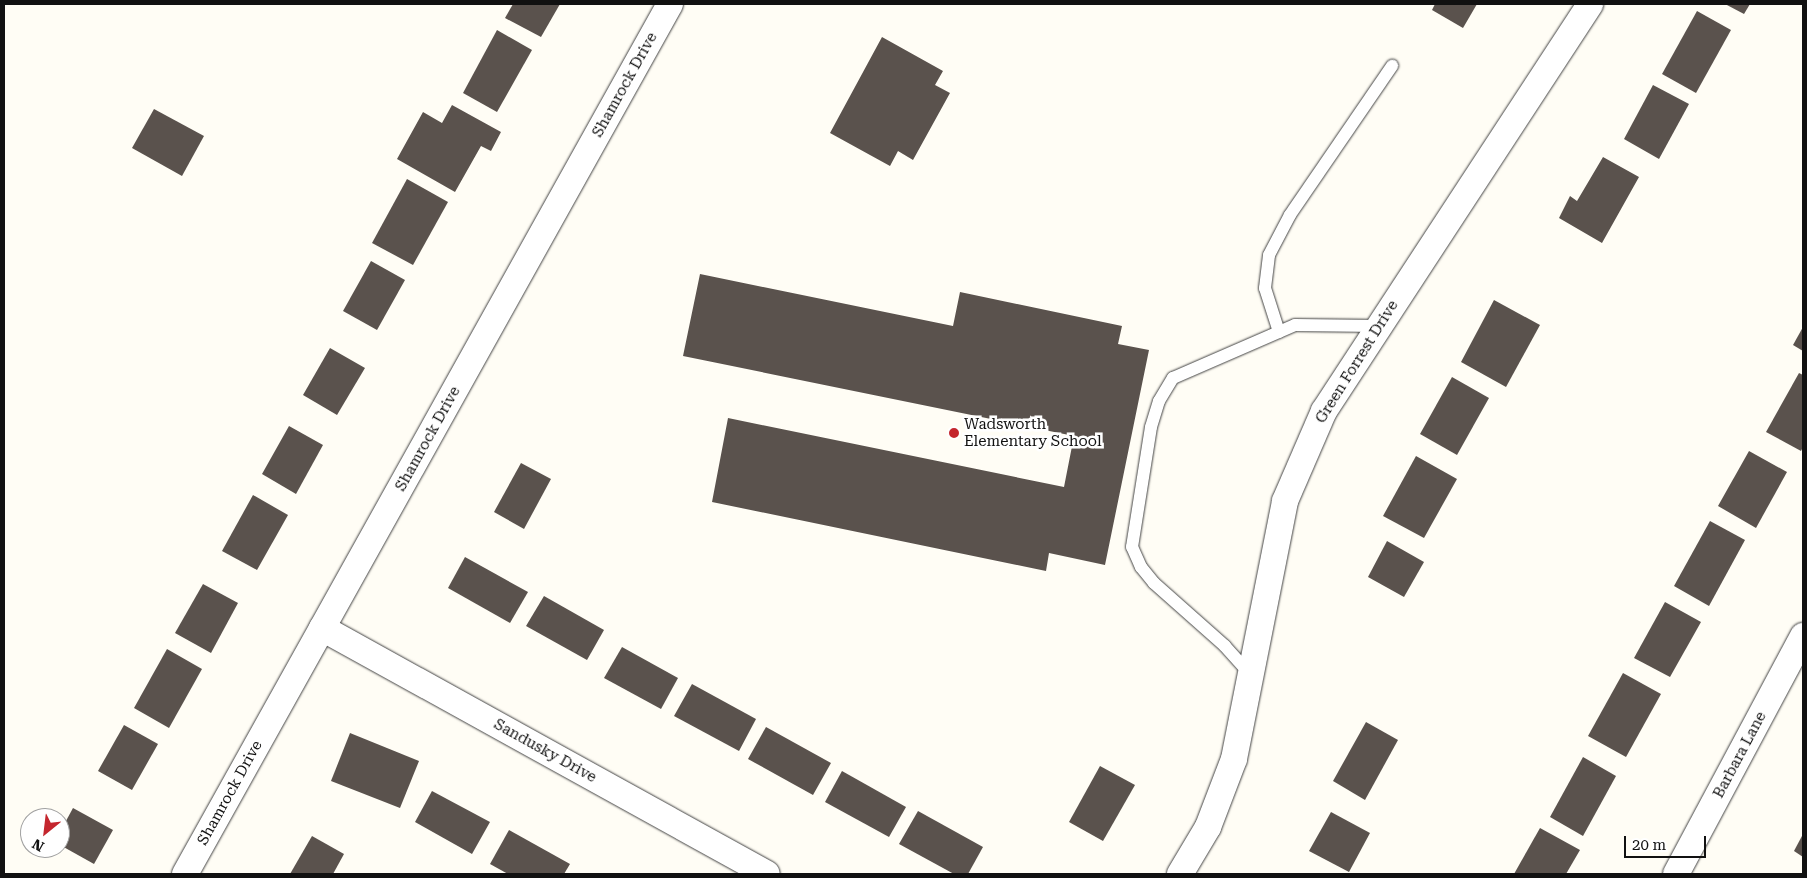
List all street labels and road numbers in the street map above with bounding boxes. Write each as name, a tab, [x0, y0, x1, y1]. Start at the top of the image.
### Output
street label: Shamrock Drive	[589, 30, 661, 140]
street label: Green Forrest Drive	[1312, 297, 1402, 427]
street label: Shamrock Drive	[392, 384, 464, 494]
street label: Barbara Lane	[1710, 709, 1770, 801]
street label: Sandusky Drive	[491, 715, 599, 787]
street label: Shamrock Drive	[194, 738, 266, 848]

